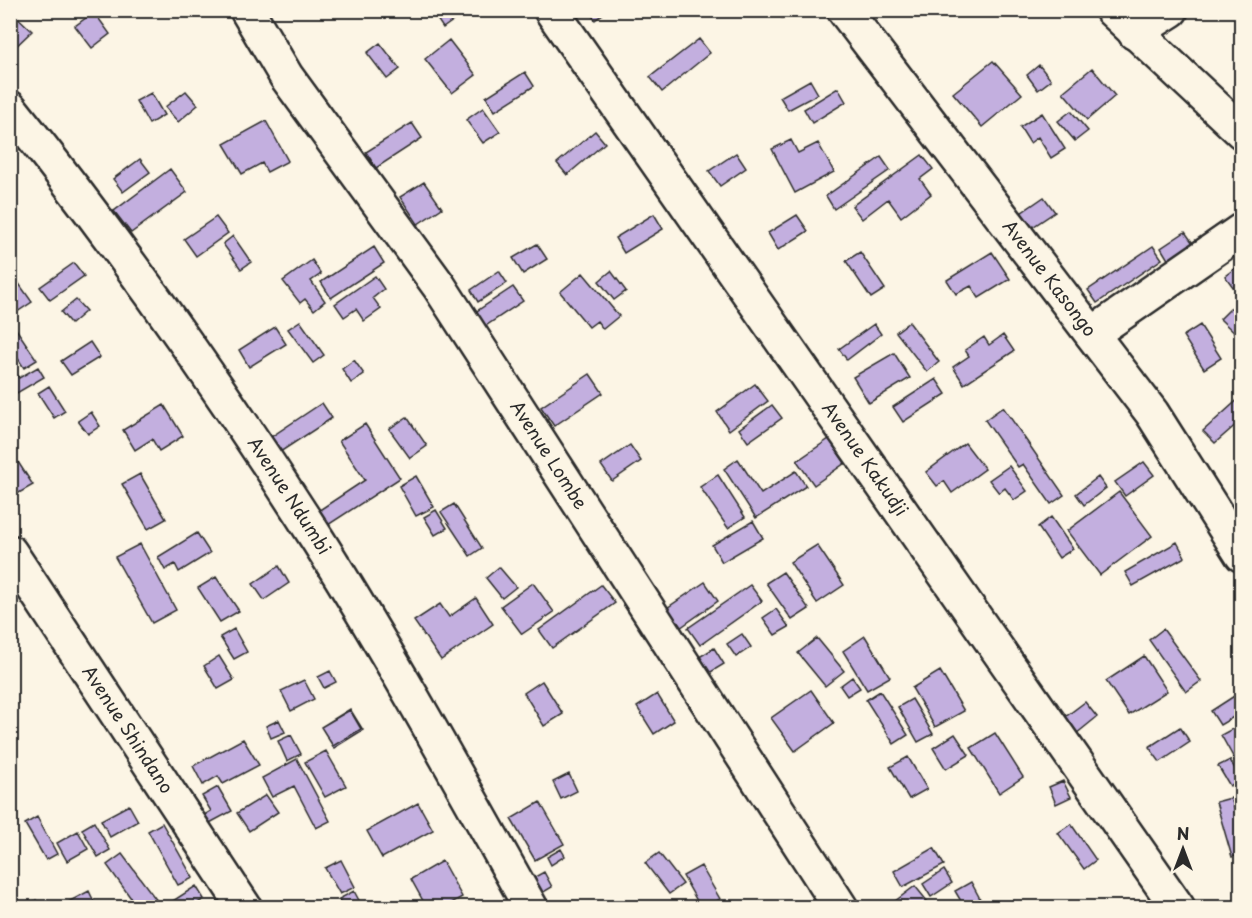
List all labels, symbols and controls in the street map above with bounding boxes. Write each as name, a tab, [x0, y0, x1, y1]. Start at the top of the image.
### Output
street label: Avenue Kasongo	[997, 213, 1104, 342]
street label: Avenue Lombe	[504, 395, 595, 514]
street label: Avenue Kakudji	[816, 396, 915, 521]
street label: Avenue Ndumbi	[242, 431, 338, 559]
street label: Avenue Shindano	[76, 659, 181, 798]
north arrow	[1153, 819, 1213, 879]
text: N	[1177, 821, 1189, 845]

